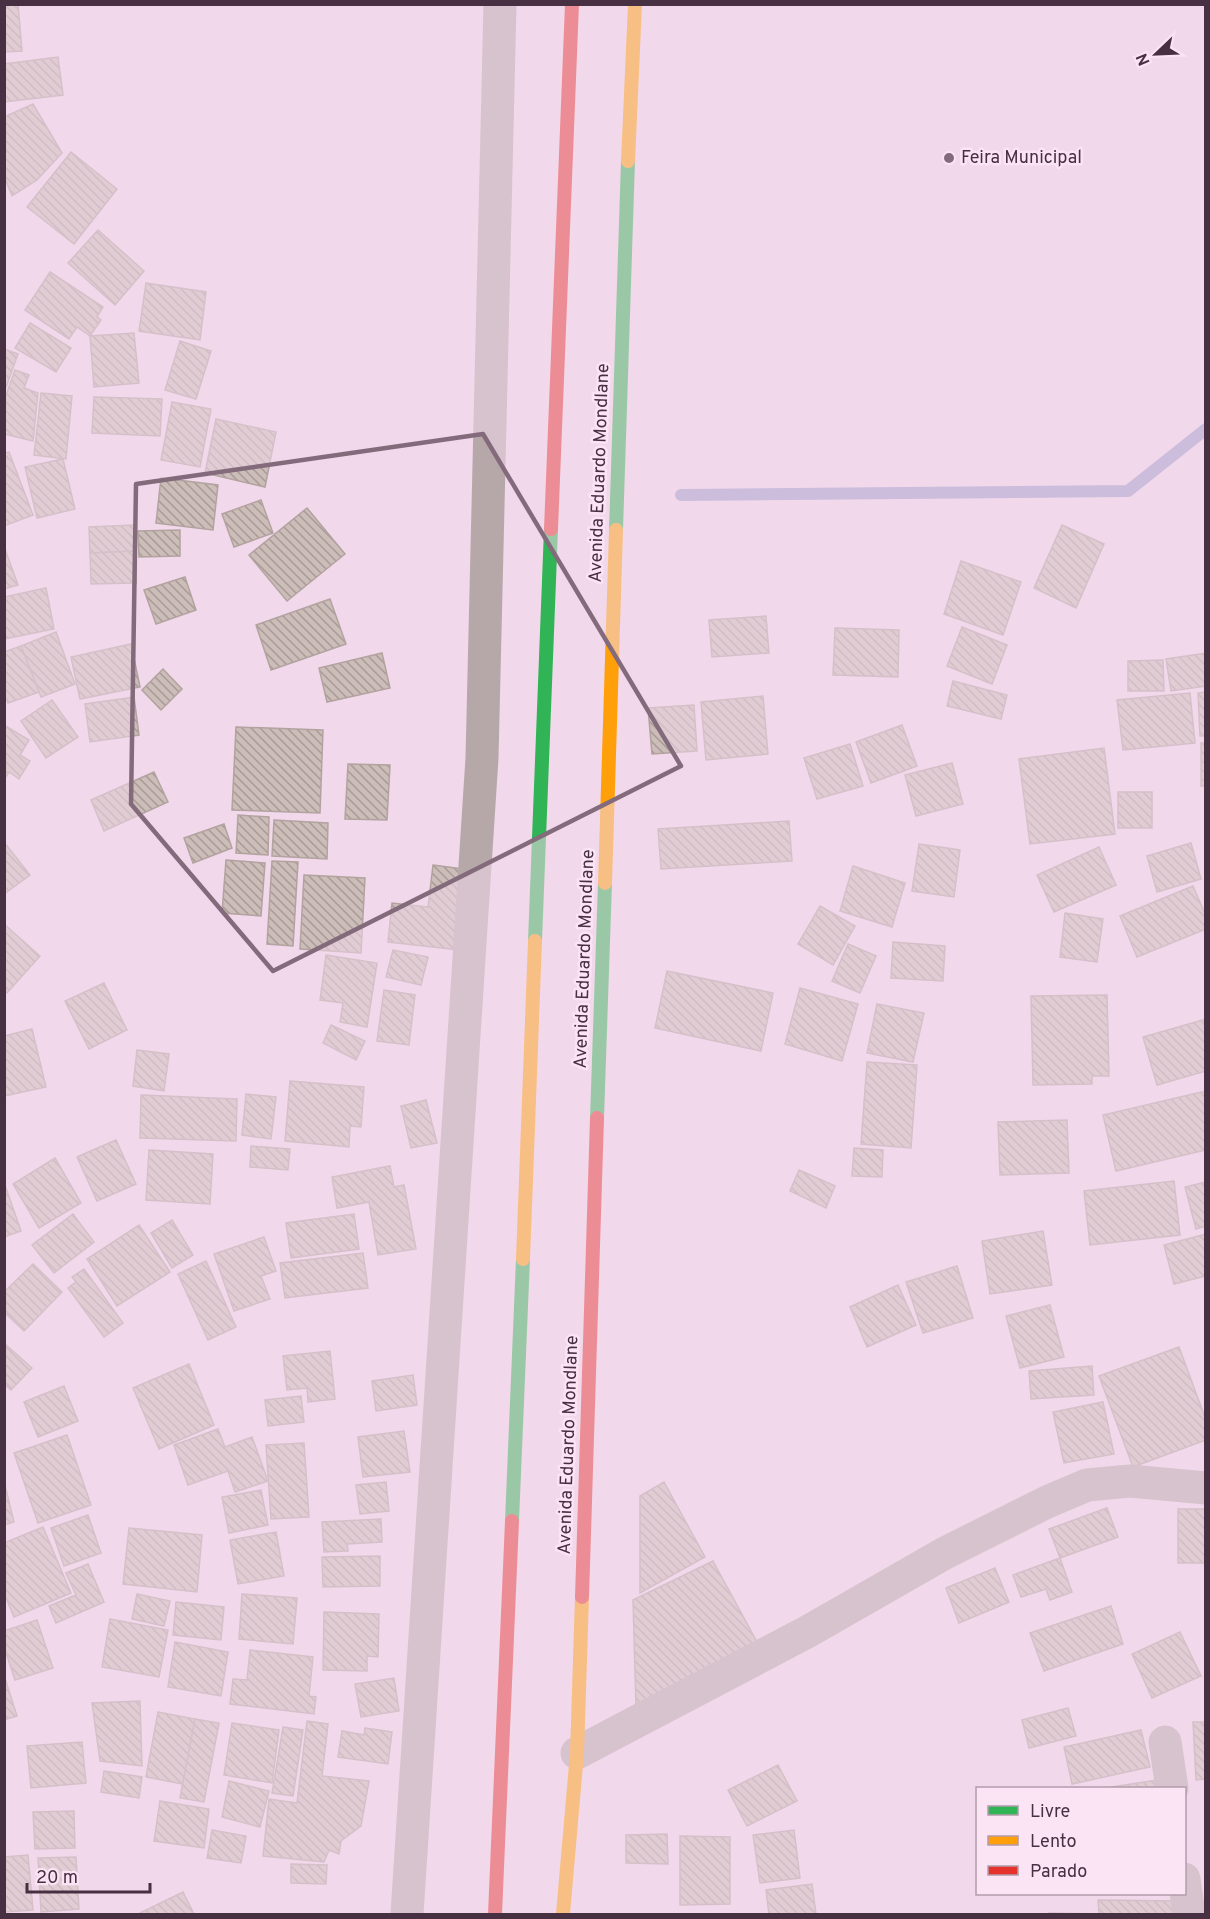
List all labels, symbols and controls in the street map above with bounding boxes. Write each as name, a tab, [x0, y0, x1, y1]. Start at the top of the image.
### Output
north arrow	[1126, 24, 1186, 84]
text: N	[1133, 50, 1155, 68]
place label: Feira Municipal	[961, 147, 1082, 170]
marker: Feira Municipal	[942, 151, 956, 165]
street label: Avenida Eduardo Mondlane	[585, 363, 615, 583]
street label: Avenida Eduardo Mondlane	[570, 849, 600, 1069]
street label: Avenida Eduardo Mondlane	[554, 1335, 584, 1555]
legend	[976, 1787, 1186, 1895]
text: Livre	[1030, 1801, 1070, 1824]
text: Lento	[1030, 1831, 1076, 1854]
scale bar	[27, 1856, 150, 1894]
text: Parado	[1030, 1861, 1087, 1884]
text: 20 m	[36, 1867, 78, 1890]

